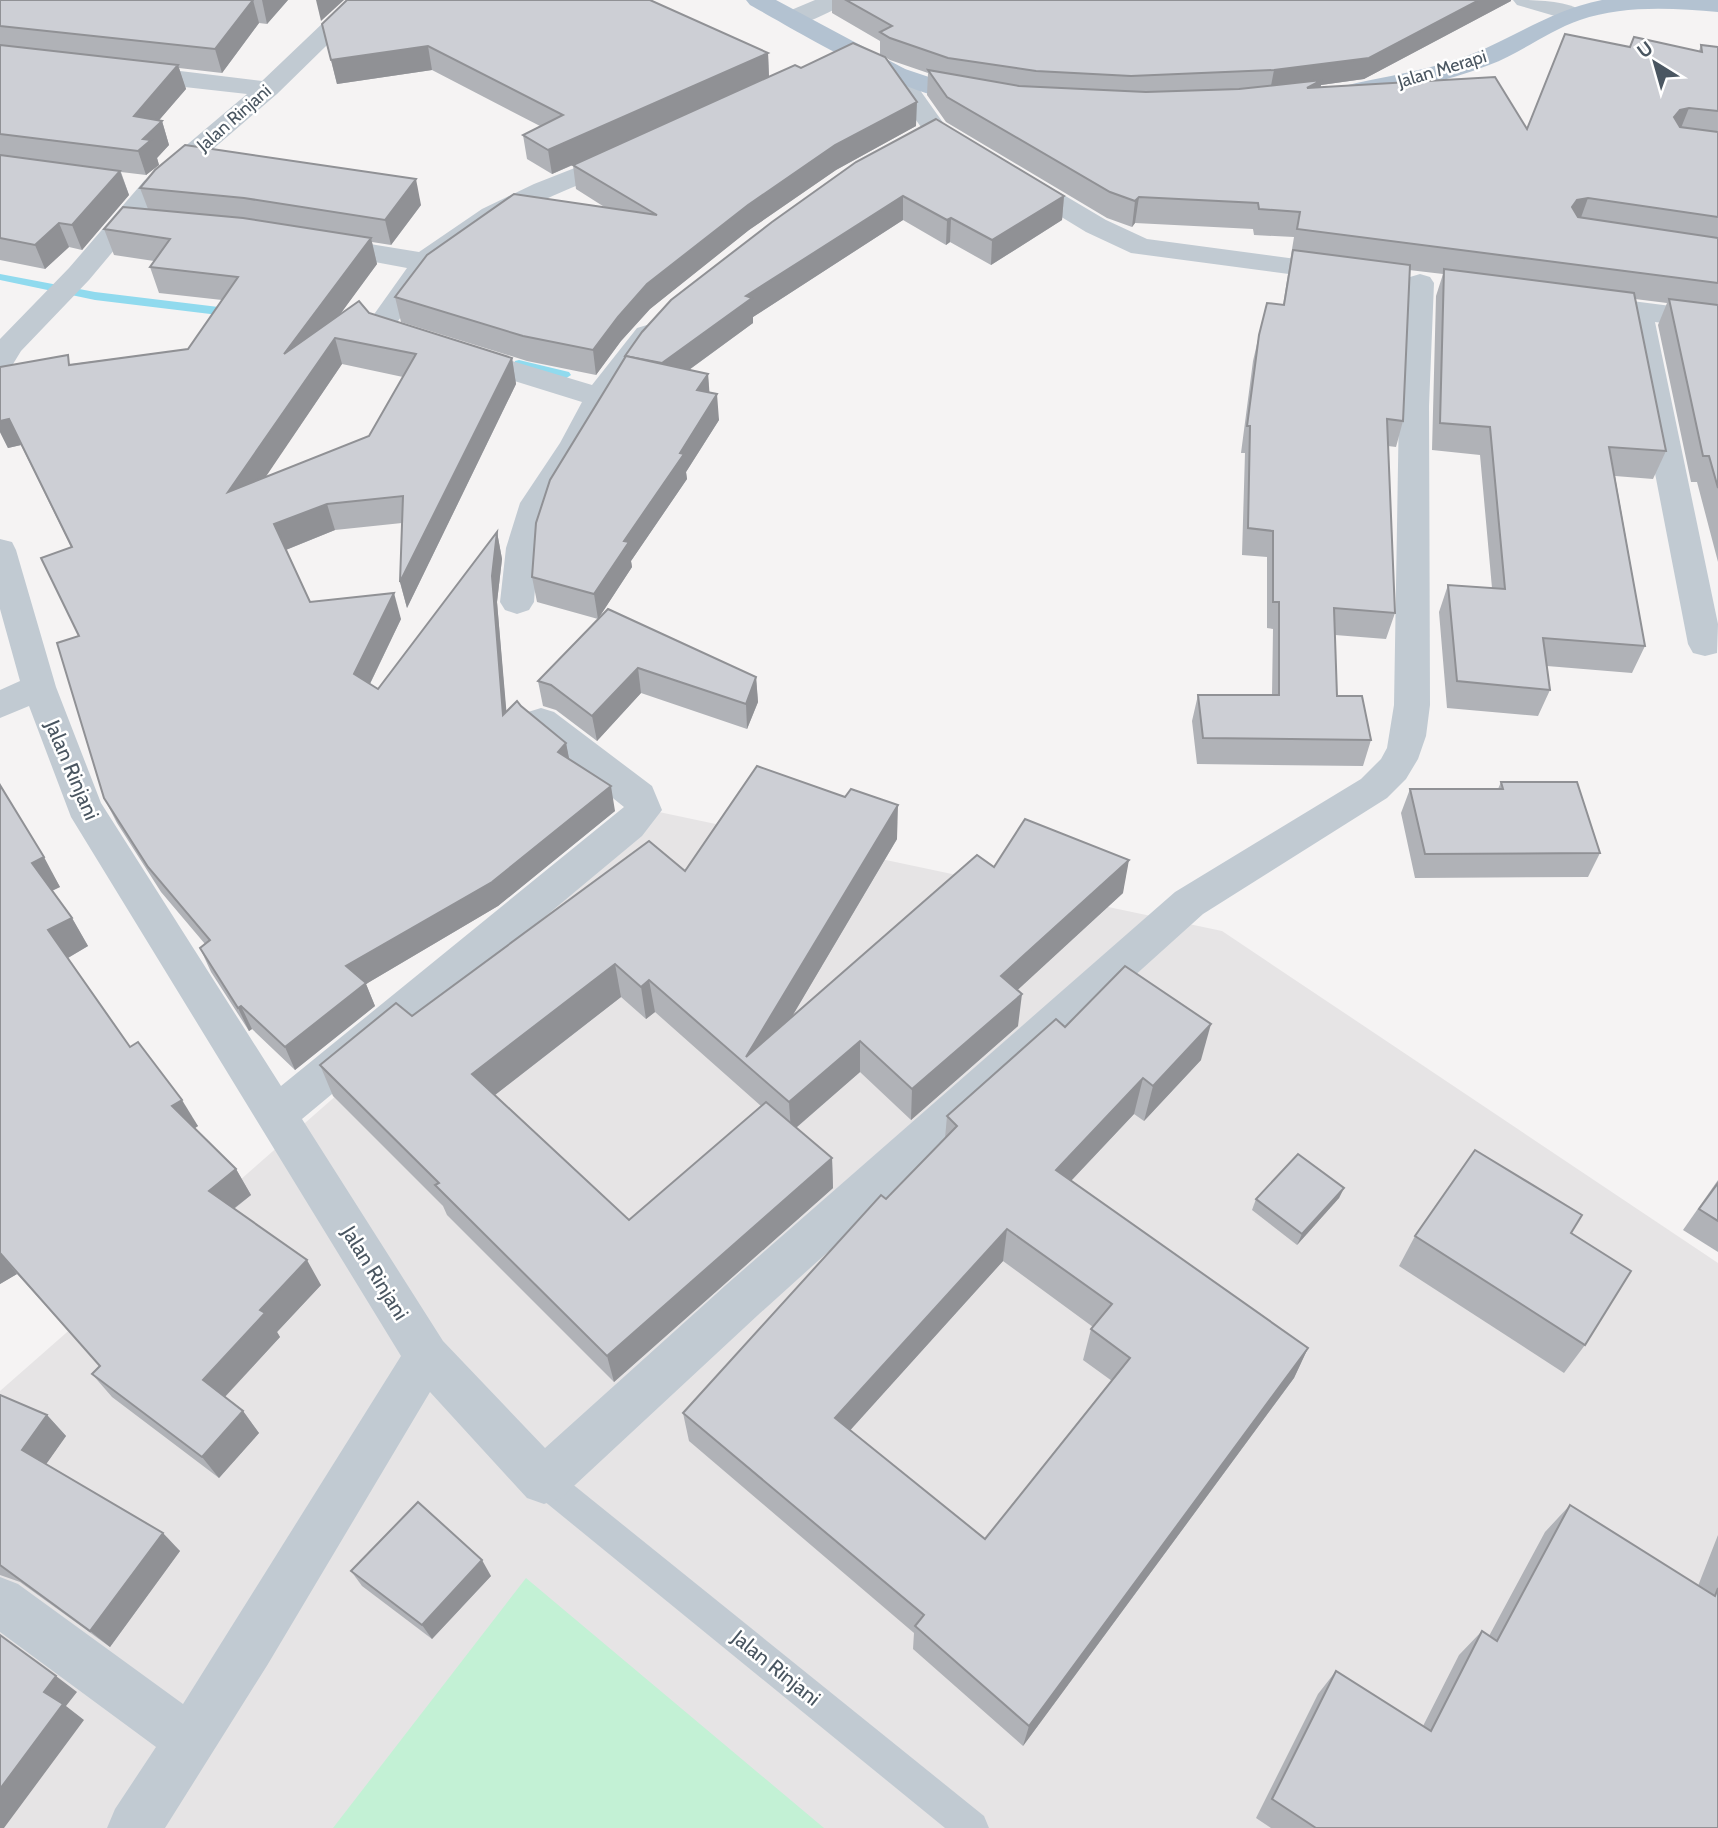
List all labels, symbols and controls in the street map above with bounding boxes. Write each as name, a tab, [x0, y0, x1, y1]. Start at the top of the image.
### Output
north arrow	[1620, 28, 1690, 98]
text: U	[1633, 37, 1657, 63]
street label: Jalan Merapi	[1394, 45, 1489, 93]
street label: Jalan Rinjani	[192, 80, 276, 157]
street label: Jalan Rinjani	[39, 715, 105, 824]
street label: Jalan Rinjani	[335, 1220, 414, 1325]
street label: Jalan Rinjani	[726, 1624, 825, 1712]

